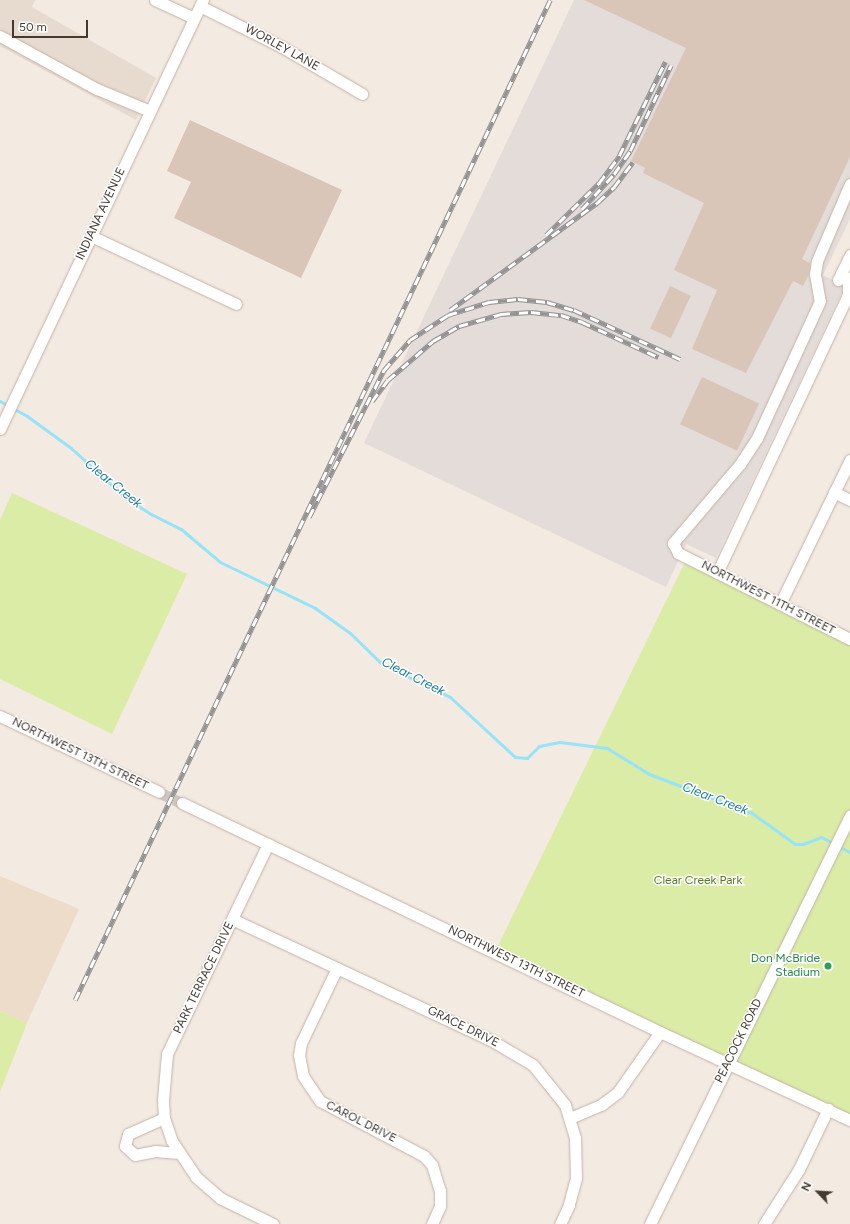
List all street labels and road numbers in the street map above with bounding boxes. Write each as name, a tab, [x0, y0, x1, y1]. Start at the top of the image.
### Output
street label: WORLEY LANE	[242, 22, 322, 74]
street label: INDIANA AVENUE	[73, 165, 129, 263]
street label: NORTHWEST 11TH STREET	[699, 558, 837, 638]
street label: NORTHWEST 13TH STREET	[10, 715, 150, 793]
street label: PARK TERRACE DRIVE	[171, 920, 237, 1036]
street label: NORTHWEST 13TH STREET	[446, 923, 586, 1001]
street label: PEACOCK ROAD	[712, 996, 766, 1086]
street label: GRACE DRIVE	[425, 1004, 501, 1050]
street label: CAROL DRIVE	[323, 1098, 399, 1146]

